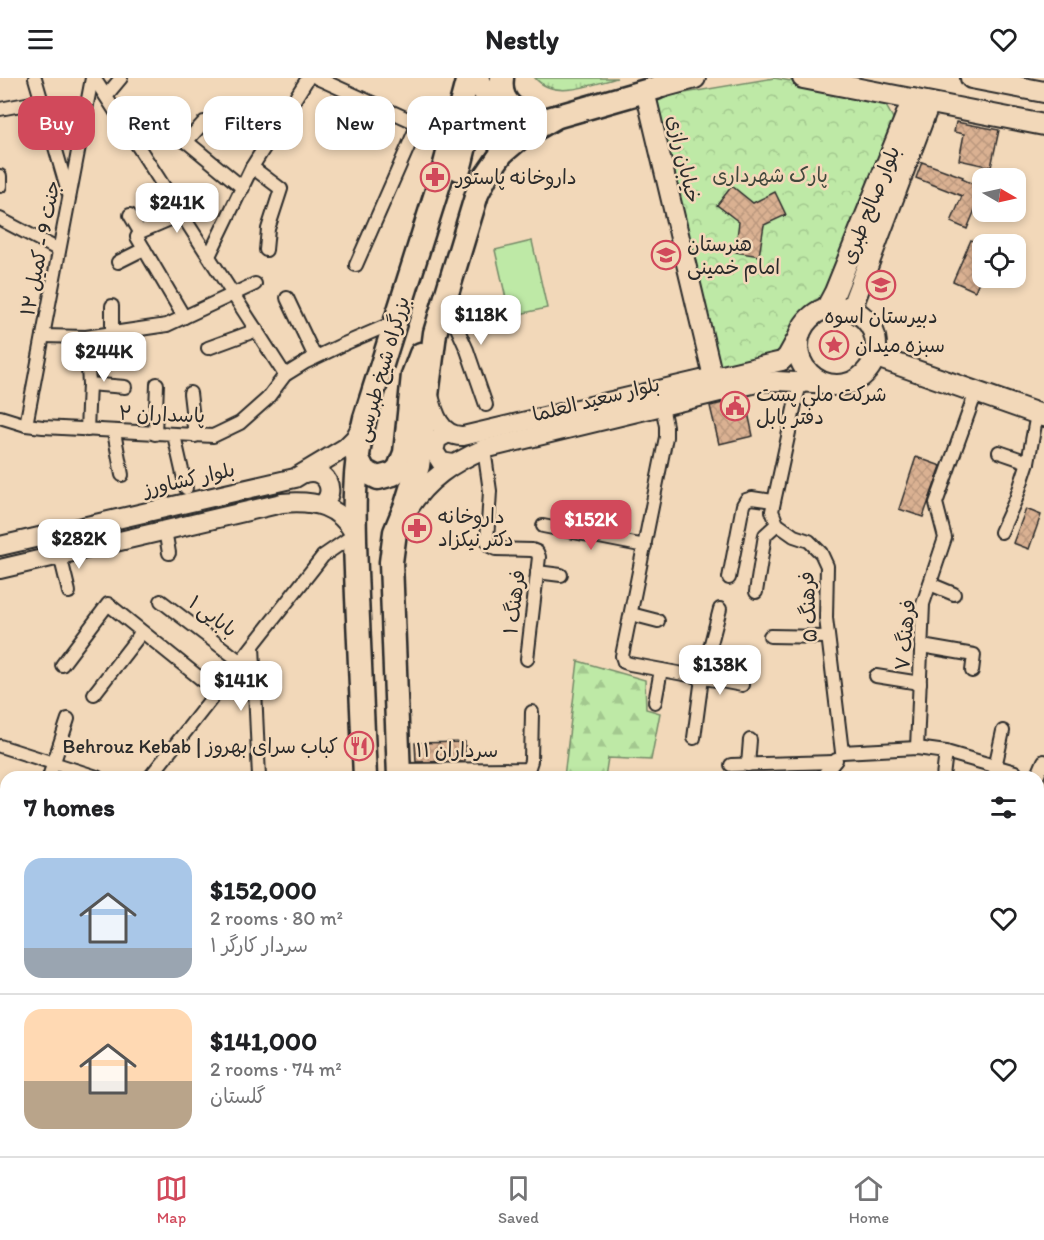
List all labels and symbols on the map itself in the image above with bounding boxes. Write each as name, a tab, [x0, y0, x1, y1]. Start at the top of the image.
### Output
street label: خیابان رازی	[662, 113, 706, 205]
street label: بلوار صالح طبری	[835, 142, 906, 268]
pharmacy icon: داروخانه پاستور	[419, 161, 451, 193]
park label: پارک شهرداری	[712, 163, 828, 188]
place label: داروخانه پاستور	[454, 165, 577, 190]
north arrow	[972, 168, 1026, 222]
street label: جنت 9 - کمیل ۱۲	[15, 178, 65, 318]
pin: $241K	[135, 183, 219, 234]
place label: هنرستان امام خمینی	[687, 232, 780, 282]
school or university icon: هنرستان امام خمینی	[650, 239, 682, 271]
school or university icon: دبیرستان اسوه	[865, 269, 897, 301]
street label: بزرگراه شیخ طبرسی	[350, 293, 416, 445]
pin: $118K	[439, 295, 523, 346]
place label: دبیرستان اسوه	[824, 304, 938, 328]
place icon: سبزه میدان	[818, 329, 850, 361]
pin: $244K	[62, 332, 146, 383]
place label: سبزه میدان	[855, 333, 945, 357]
street label: بلوار سعید العلما	[530, 372, 662, 426]
place label: شرکت ملی پست دفتر بابل	[756, 382, 887, 429]
public building icon: شرکت ملی پست دفتر بابل	[719, 390, 751, 422]
street label: پاسداران ۲	[118, 401, 206, 428]
street label: بلوار کشاورز	[139, 457, 237, 502]
pin: $152K	[549, 500, 633, 551]
place label: داروخانه دکتر نیکزاد	[438, 504, 514, 551]
pharmacy icon: داروخانه دکتر نیکزاد	[401, 512, 433, 544]
pin: $282K	[37, 519, 121, 570]
street label: فرهنگ ۱	[498, 568, 530, 636]
street label: فرهنگ ۵	[794, 571, 822, 643]
street label: بابایی ۱	[184, 590, 242, 643]
street label: فرهنگ ۷	[890, 598, 920, 672]
pin: $138K	[678, 645, 762, 696]
pin: $141K	[199, 661, 283, 712]
restaurant icon: Behrouz Kebab | کباب سرای بهروز	[343, 730, 375, 762]
place label: Behrouz Kebab | کباب سرای بهروز	[63, 734, 338, 758]
street label: سرداران ۱۱	[416, 738, 498, 762]

